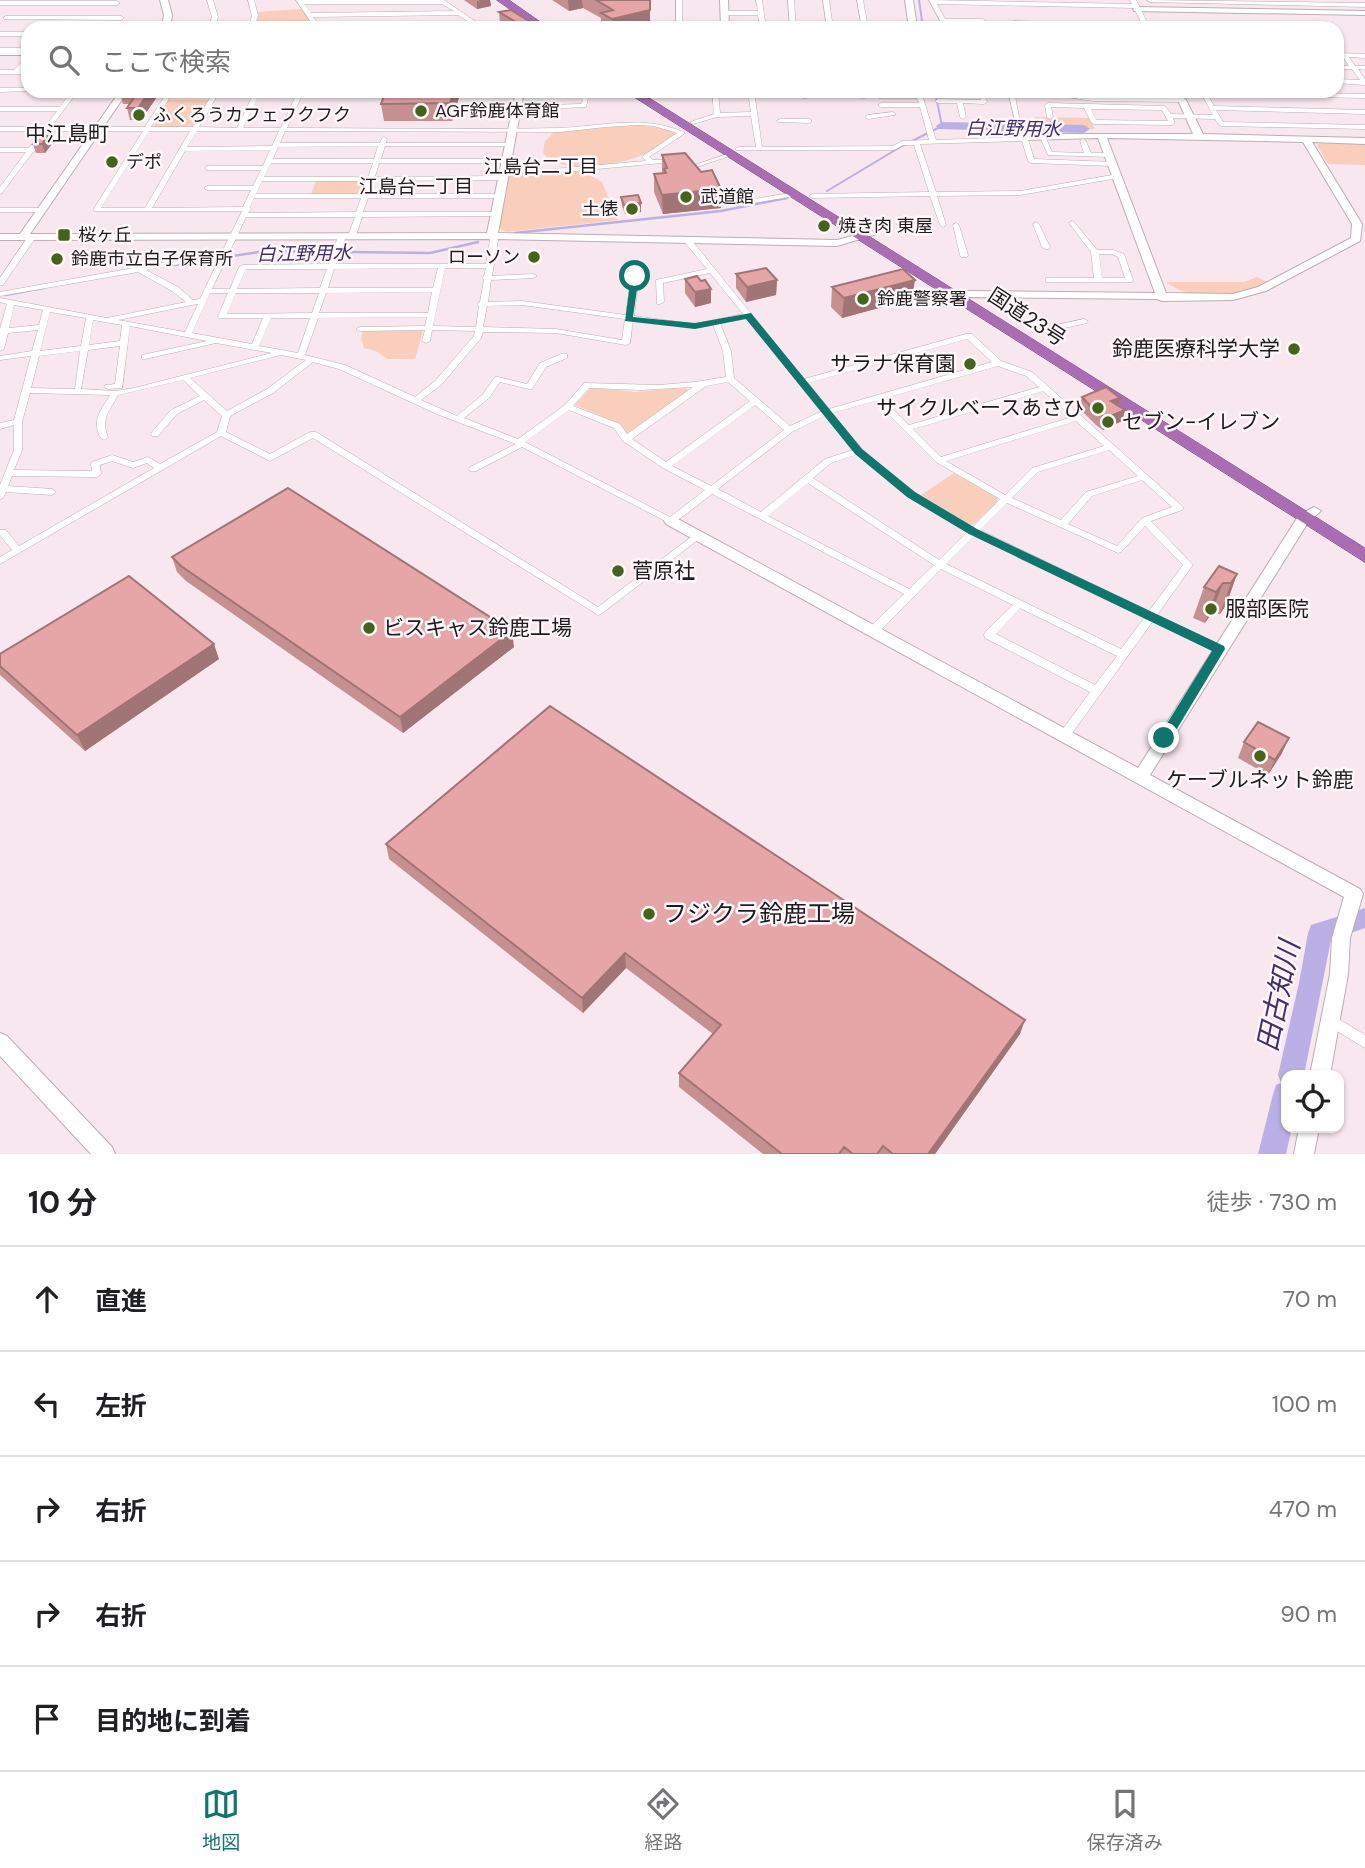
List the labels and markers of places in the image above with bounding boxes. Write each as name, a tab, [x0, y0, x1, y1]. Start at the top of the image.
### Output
place label: AGF鈴鹿体育館	[435, 99, 560, 123]
place label: ふくろうカフェフクフク	[153, 103, 351, 127]
marker: AGF鈴鹿体育館	[413, 103, 429, 119]
marker: ふくろうカフェフクフク	[131, 107, 147, 123]
place label: デポ	[126, 150, 162, 174]
marker: デポ	[104, 154, 120, 170]
place label: 武道館	[700, 185, 754, 209]
marker: 武道館	[678, 189, 694, 205]
place label: 土俵	[582, 197, 618, 221]
marker: 土俵	[624, 201, 640, 217]
place label: 焼き肉 東屋	[838, 214, 933, 238]
marker: 焼き肉 東屋	[816, 218, 832, 234]
place label: 桜ヶ丘	[78, 223, 132, 247]
marker: 桜ヶ丘	[56, 227, 72, 243]
place label: ローソン	[448, 245, 520, 269]
place label: 鈴鹿市立白子保育所	[71, 247, 233, 271]
marker: ローソン	[526, 249, 542, 265]
marker: 鈴鹿市立白子保育所	[49, 251, 65, 267]
place label: 鈴鹿警察署	[877, 287, 967, 311]
marker: 鈴鹿警察署	[855, 291, 871, 307]
place label: 鈴鹿医療科学大学	[1112, 335, 1280, 363]
marker: 鈴鹿医療科学大学	[1286, 341, 1302, 357]
place label: サラナ保育園	[830, 350, 956, 378]
marker: サラナ保育園	[962, 356, 978, 372]
place label: サイクルベースあさひ	[876, 394, 1084, 422]
marker: サイクルベースあさひ	[1090, 400, 1106, 416]
place label: セブン-イレブン	[1122, 408, 1280, 436]
marker: セブン-イレブン	[1100, 414, 1116, 430]
place label: 菅原社	[632, 557, 695, 585]
marker: 菅原社	[610, 563, 626, 579]
place label: 服部医院	[1225, 595, 1309, 623]
marker: 服部医院	[1203, 601, 1219, 617]
place label: ビスキャス鈴鹿工場	[383, 614, 572, 642]
marker: ビスキャス鈴鹿工場	[361, 620, 377, 636]
marker: ケーブルネット鈴鹿	[1252, 748, 1268, 764]
place label: ケーブルネット鈴鹿	[1166, 766, 1354, 794]
place label: フジクラ鈴鹿工場	[663, 898, 855, 929]
marker: フジクラ鈴鹿工場	[641, 906, 657, 922]

